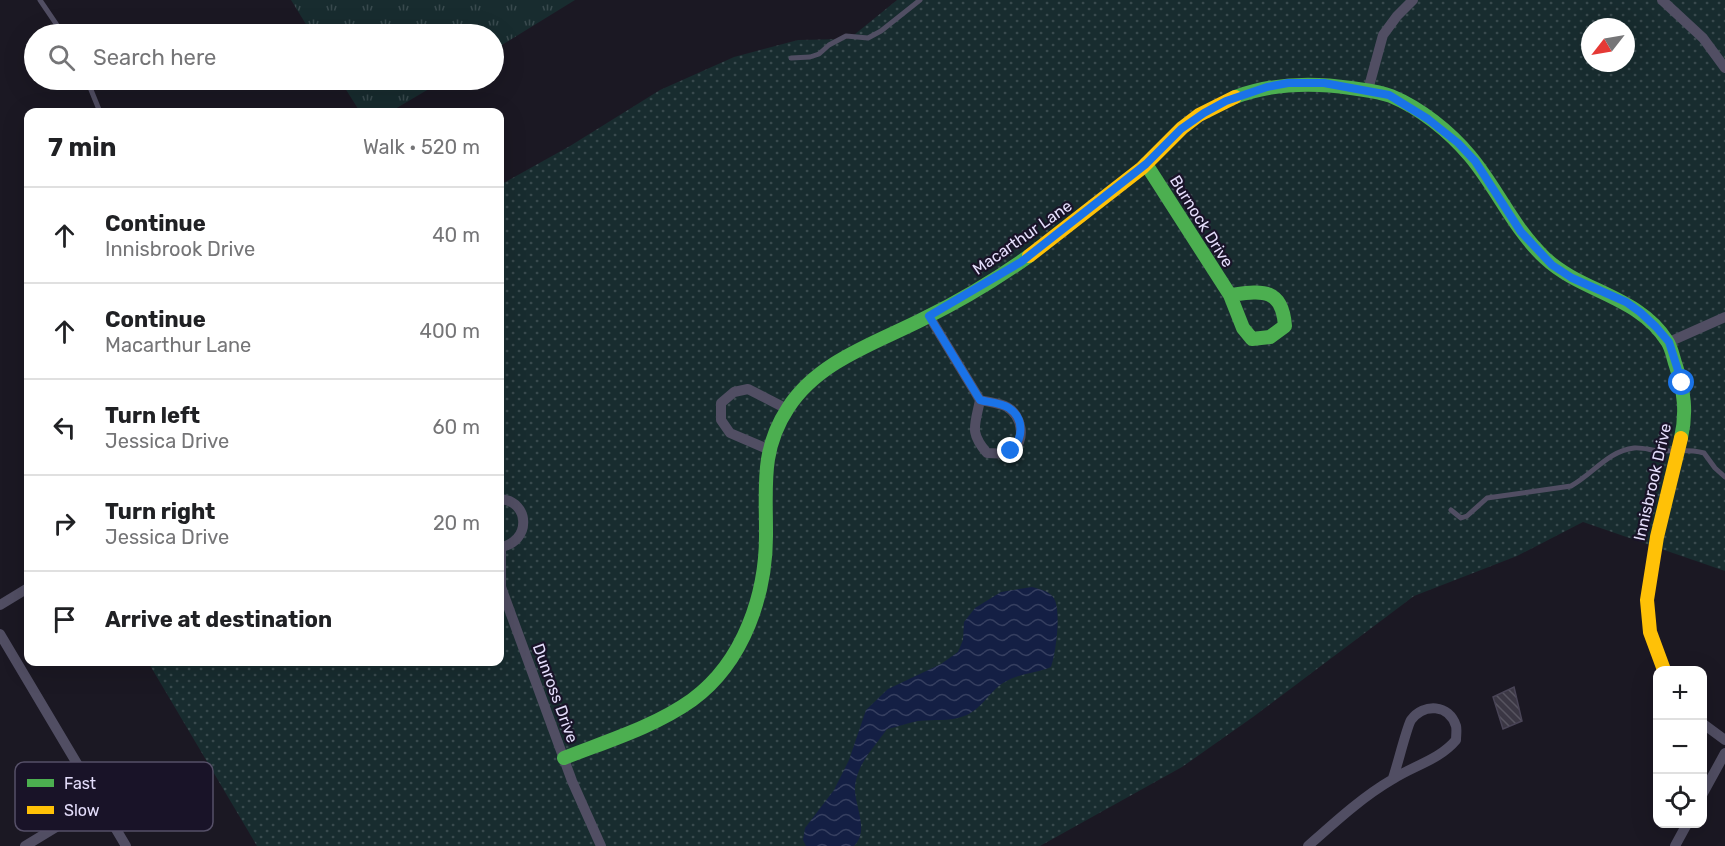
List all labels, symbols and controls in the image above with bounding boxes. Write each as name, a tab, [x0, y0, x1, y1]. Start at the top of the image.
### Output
north arrow	[1581, 18, 1635, 72]
search box	[24, 24, 504, 90]
icon: search	[45, 41, 78, 74]
text: Search here	[93, 44, 216, 71]
text: 7 min	[48, 132, 116, 163]
text: Walk · 520 m	[363, 135, 480, 159]
street label: Burnock Drive	[1166, 172, 1237, 271]
street label: Macarthur Lane	[969, 196, 1076, 279]
text: Continue	[105, 210, 206, 237]
icon: ahead	[48, 219, 81, 252]
text: 40 m	[432, 223, 480, 247]
text: Innisbrook Drive	[105, 237, 255, 261]
text: Continue	[105, 306, 206, 333]
icon: ahead	[48, 315, 81, 348]
text: 400 m	[420, 319, 480, 343]
text: Macarthur Lane	[105, 333, 251, 357]
route start	[1668, 369, 1694, 395]
text: Turn left	[105, 402, 200, 429]
icon: left	[48, 411, 81, 444]
text: 60 m	[433, 415, 480, 439]
street label: Innisbrook Drive	[1630, 421, 1675, 543]
text: Jessica Drive	[105, 429, 229, 453]
route end	[997, 437, 1023, 463]
text: Turn right	[105, 498, 215, 525]
icon: right	[48, 507, 81, 540]
text: 20 m	[433, 511, 480, 535]
text: Jessica Drive	[105, 525, 229, 549]
icon: arrive	[48, 603, 81, 636]
text: Arrive at destination	[105, 606, 332, 633]
street label: Dunross Drive	[529, 641, 582, 745]
map controls	[1653, 666, 1707, 828]
button: +	[1653, 666, 1707, 720]
button: −	[1653, 720, 1707, 774]
legend	[15, 762, 213, 831]
text: Fast	[64, 774, 96, 793]
button: locate	[1653, 774, 1707, 828]
text: Slow	[64, 801, 100, 820]

